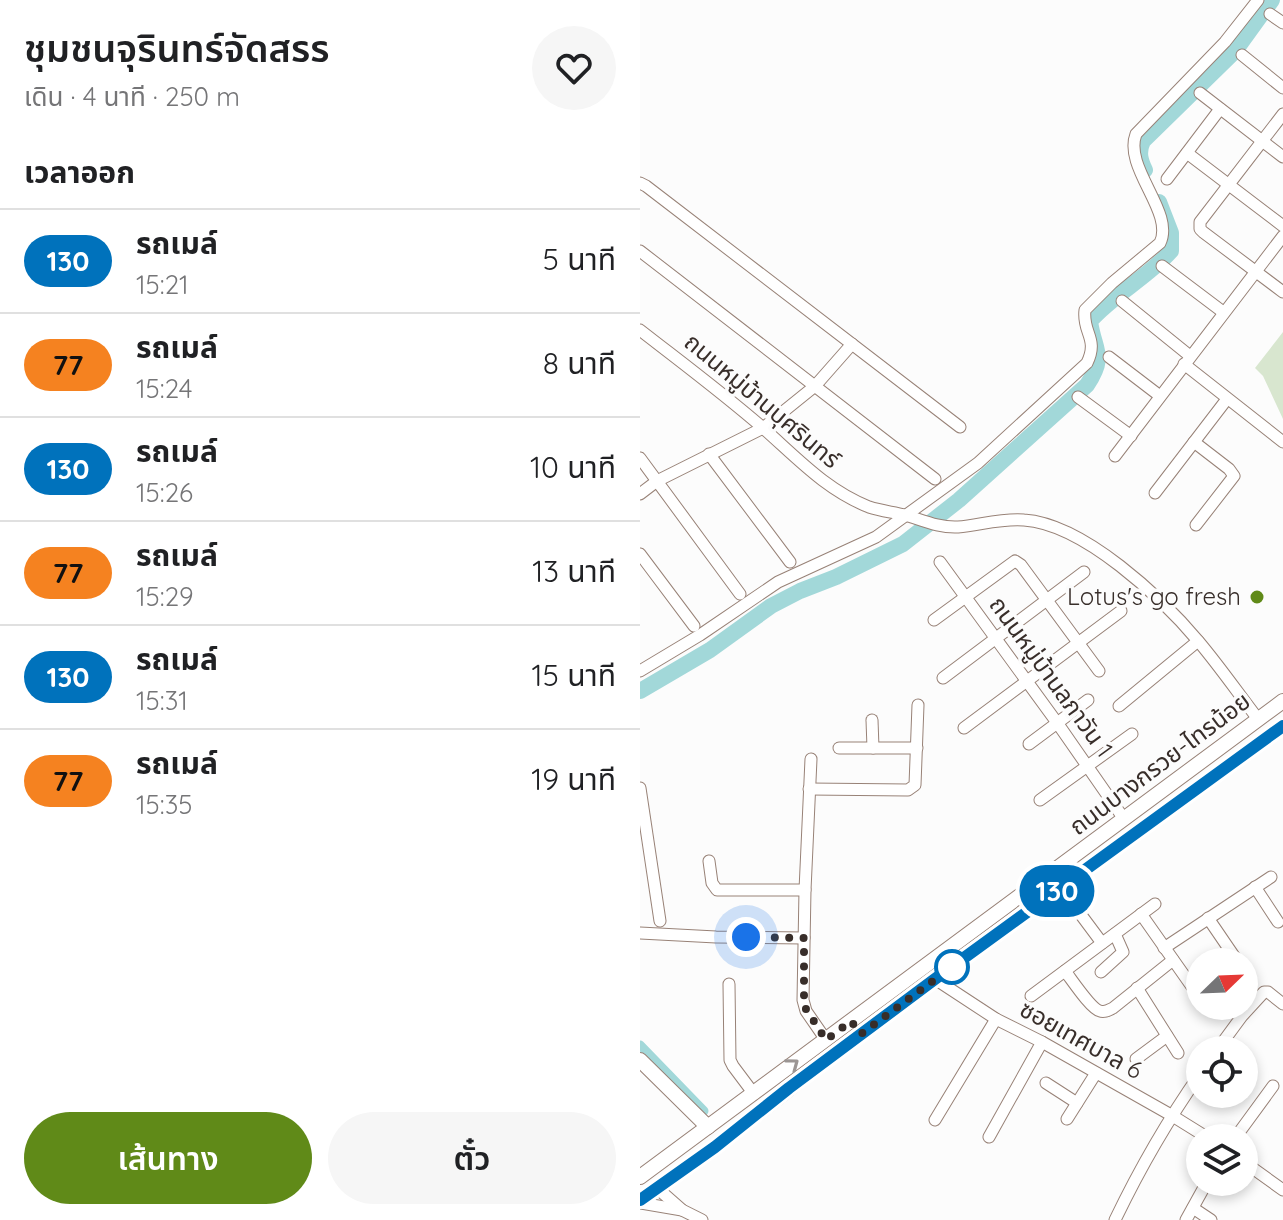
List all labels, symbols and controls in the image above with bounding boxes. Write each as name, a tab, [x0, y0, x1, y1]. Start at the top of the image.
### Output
text: ชุมชนจุรินทร์จัดสรร	[24, 24, 329, 72]
button: heart	[532, 26, 616, 110]
text: เดิน · 4 นาที · 250 m	[24, 80, 240, 113]
text: เวลาออก	[24, 153, 135, 191]
text: รถเมล์	[136, 224, 218, 262]
text: 5 นาที	[543, 240, 616, 278]
text: 130	[46, 243, 90, 278]
text: 15:21	[136, 268, 189, 301]
street label: ถนนหมู่บ้านบุศรินทร์	[678, 326, 847, 476]
text: รถเมล์	[136, 328, 218, 366]
text: 8 นาที	[543, 344, 616, 382]
text: 77	[53, 347, 83, 382]
text: 15:24	[136, 372, 192, 405]
text: รถเมล์	[136, 432, 218, 470]
text: 10 นาที	[530, 448, 616, 486]
text: 130	[46, 451, 90, 486]
text: 15:26	[136, 476, 193, 509]
text: รถเมล์	[136, 536, 218, 574]
text: 13 นาที	[532, 552, 616, 590]
text: 77	[53, 555, 83, 590]
text: 15:29	[136, 580, 194, 613]
place label: Lotus's go fresh	[1067, 581, 1241, 611]
marker: Lotus's go fresh	[1248, 588, 1266, 606]
street label: ถนนหมู่บ้านลภาวัน 1	[983, 590, 1120, 763]
text: รถเมล์	[136, 640, 218, 678]
text: 15 นาที	[532, 656, 616, 694]
text: 130	[46, 659, 90, 694]
text: 15:31	[136, 684, 188, 717]
street label: ถนนบางกรวย-ไทรน้อย	[1063, 685, 1256, 841]
text: รถเมล์	[136, 744, 218, 782]
text: 19 นาที	[531, 760, 616, 798]
text: 77	[53, 763, 83, 798]
text: 15:35	[136, 788, 192, 821]
line badge: 130	[1011, 865, 1103, 917]
text: 130	[1035, 873, 1079, 908]
your location	[726, 917, 766, 957]
north arrow	[1186, 948, 1258, 1020]
map controls	[1186, 948, 1258, 1196]
unlabelled marker	[935, 950, 969, 984]
street label: ซอยเทศบาล 6	[1015, 993, 1148, 1085]
button: locate	[1186, 1036, 1258, 1108]
one-way arrow	[784, 1060, 799, 1074]
button: เส้นทาง	[24, 1112, 312, 1204]
button: ตั๋ว	[328, 1112, 616, 1204]
button: layers	[1186, 1124, 1258, 1196]

